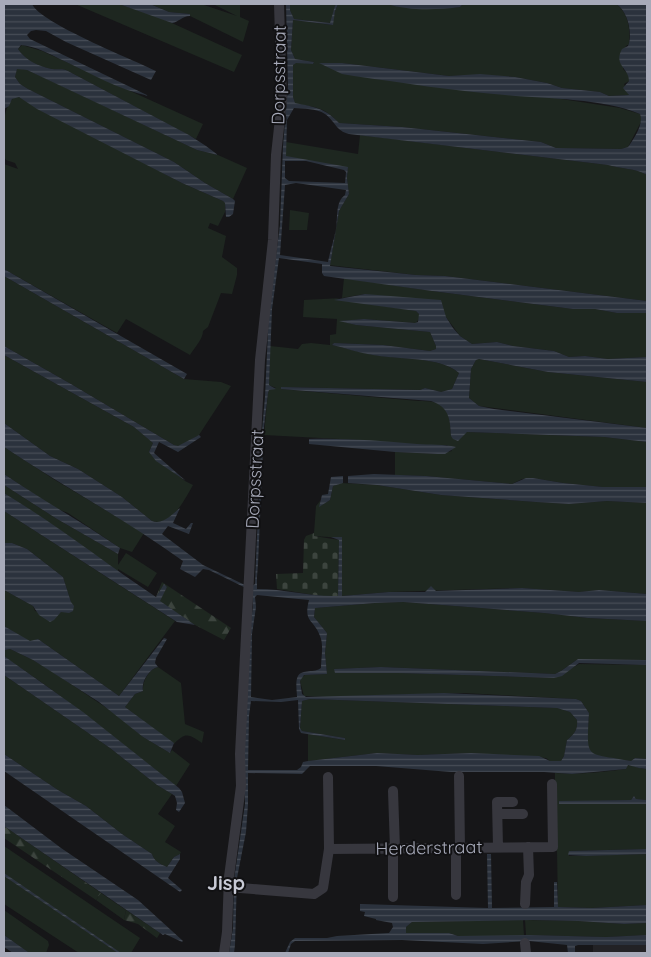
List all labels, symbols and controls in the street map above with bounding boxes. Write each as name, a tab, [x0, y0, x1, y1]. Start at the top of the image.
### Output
street label: Dorpsstraat	[266, 25, 291, 125]
street label: Dorpsstraat	[240, 429, 269, 529]
street label: Herderstraat	[375, 835, 483, 860]
district label: Jisp	[207, 870, 245, 895]

